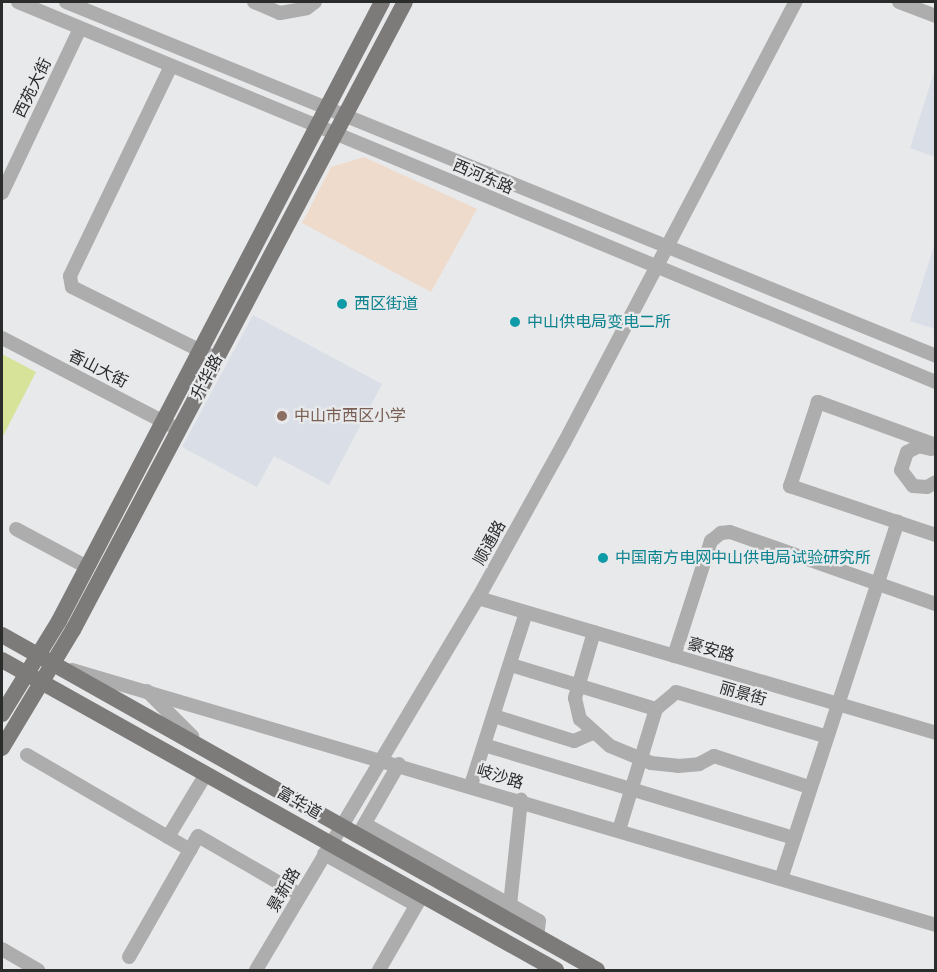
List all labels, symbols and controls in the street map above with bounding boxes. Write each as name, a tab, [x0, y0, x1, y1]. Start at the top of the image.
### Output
street label: 西苑大街	[10, 55, 56, 121]
street label: 西河东路	[450, 156, 516, 198]
place label: 西区街道	[354, 294, 418, 314]
marker: 西区街道	[335, 297, 349, 311]
place label: 中山供电局变电二所	[527, 312, 671, 332]
marker: 中山供电局变电二所	[508, 315, 522, 329]
street label: 香山大街	[65, 346, 131, 392]
street label: 升华路	[187, 351, 227, 403]
place label: 中山市西区小学	[294, 406, 406, 426]
marker: 中山市西区小学	[275, 409, 289, 423]
street label: 顺通路	[470, 517, 510, 569]
place label: 中国南方电网中山供电局试验研究所	[615, 548, 871, 568]
marker: 中国南方电网中山供电局试验研究所	[596, 551, 610, 565]
street label: 豪安路	[685, 634, 737, 666]
street label: 丽景街	[717, 678, 769, 710]
street label: 岐沙路	[474, 761, 526, 793]
street label: 富华道	[273, 783, 325, 823]
street label: 景新路	[264, 864, 304, 916]

